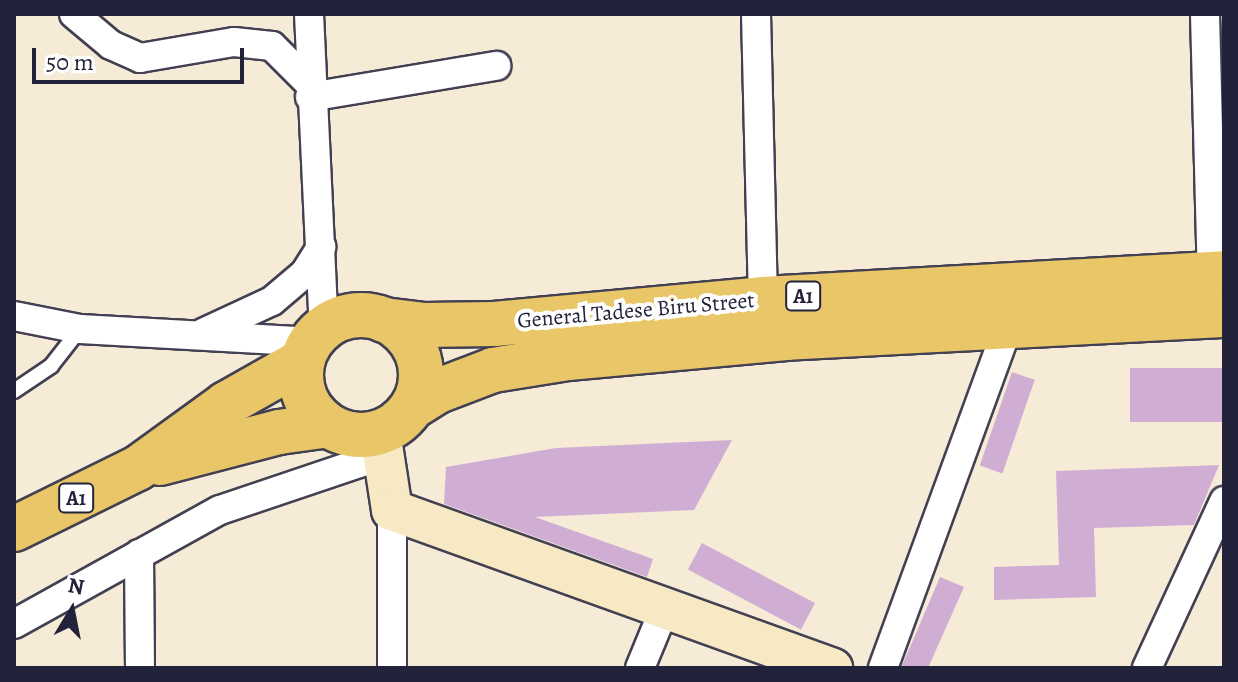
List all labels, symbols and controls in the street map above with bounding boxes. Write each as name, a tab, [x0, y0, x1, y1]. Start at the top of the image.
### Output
scale bar	[36, 32, 248, 82]
text: 50 m	[46, 46, 94, 78]
road number: A1	[785, 280, 821, 312]
street label: General Tadese Biru Street	[516, 287, 756, 335]
road number: A1	[58, 482, 94, 514]
north arrow	[32, 570, 112, 650]
text: N	[66, 570, 87, 603]

